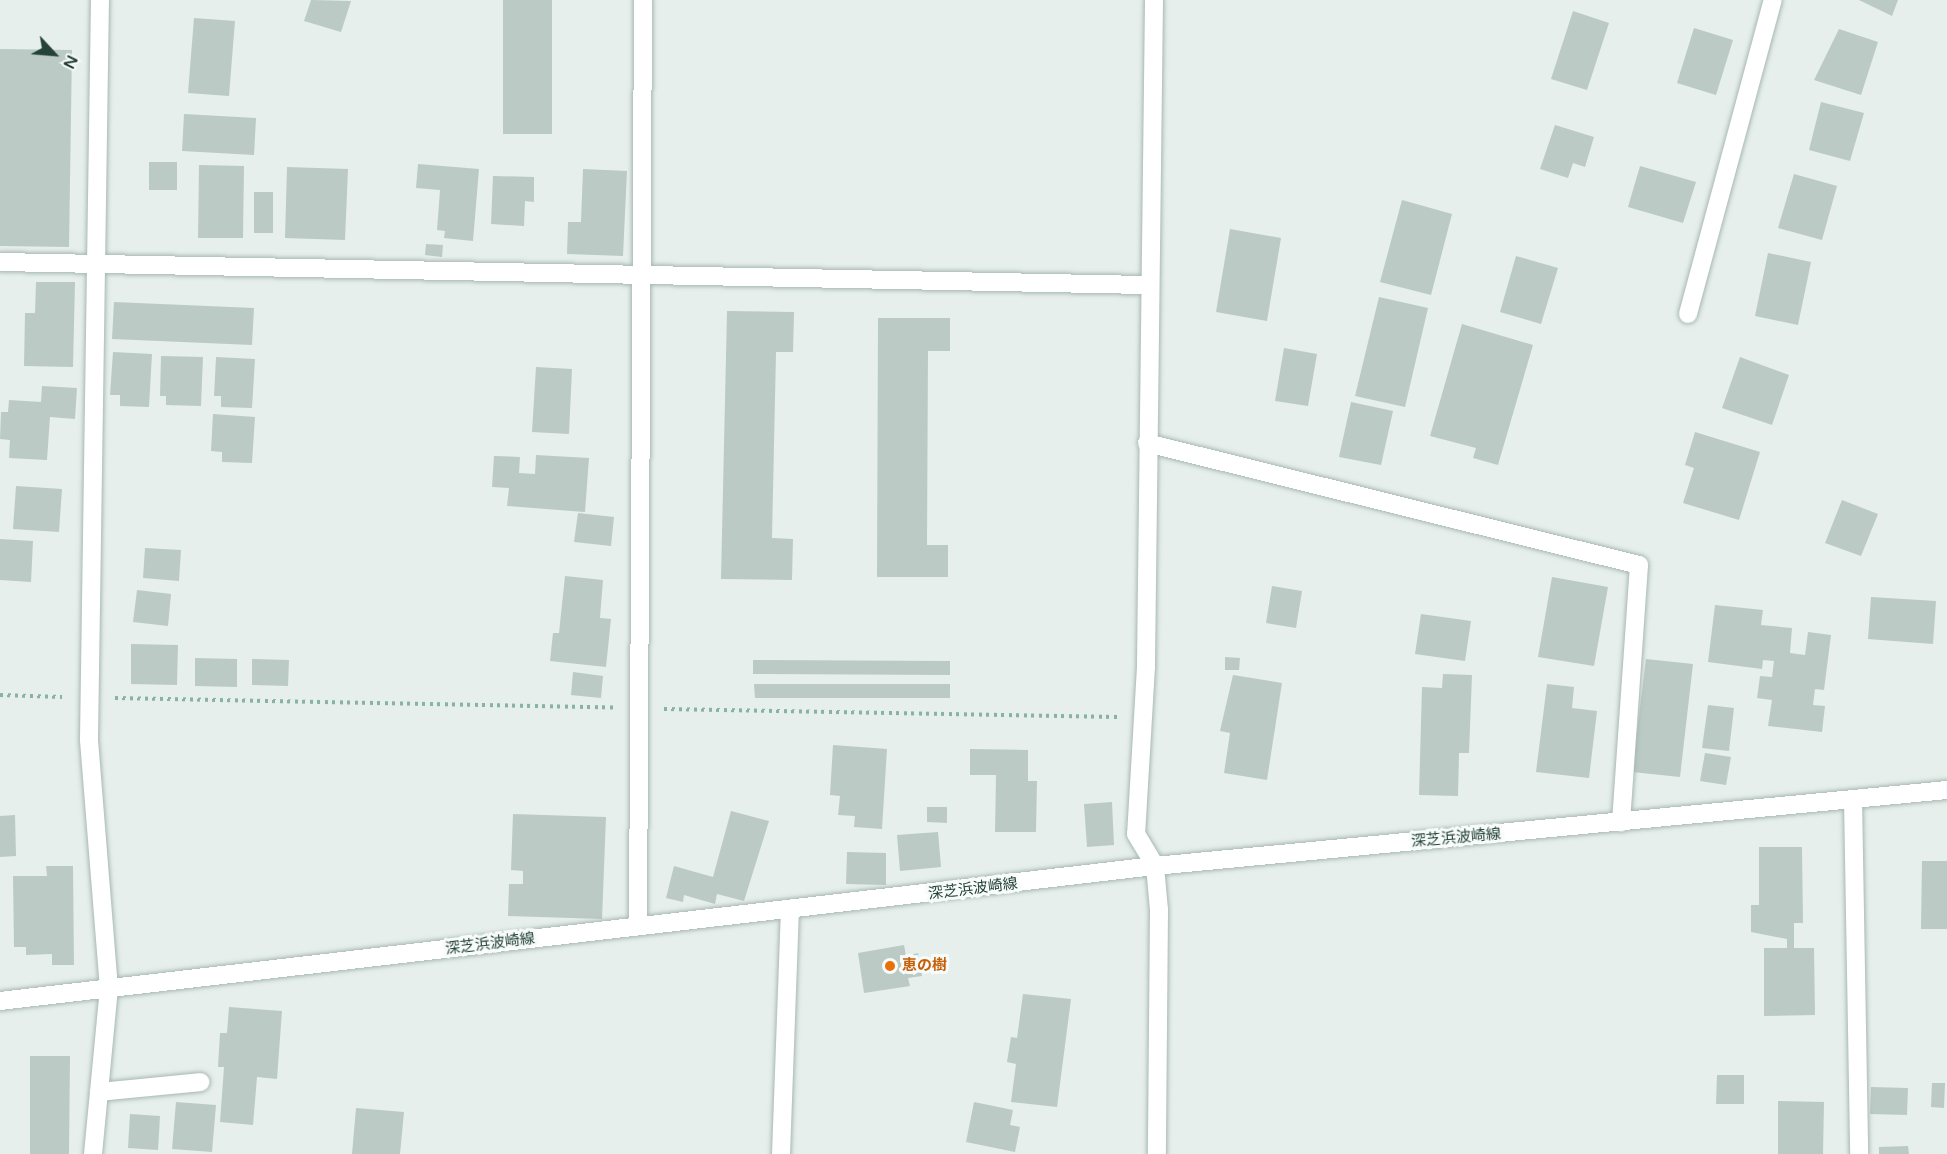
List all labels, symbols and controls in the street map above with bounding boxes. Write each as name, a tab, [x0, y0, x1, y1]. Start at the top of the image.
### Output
north arrow	[24, 24, 84, 84]
text: N	[58, 52, 82, 72]
street label: 深芝浜波崎線	[1410, 825, 1502, 851]
street label: 深芝浜波崎線	[927, 875, 1019, 903]
street label: 深芝浜波崎線	[444, 930, 536, 958]
place label: 恵の樹	[902, 957, 947, 975]
marker: 恵の樹	[883, 959, 897, 973]

